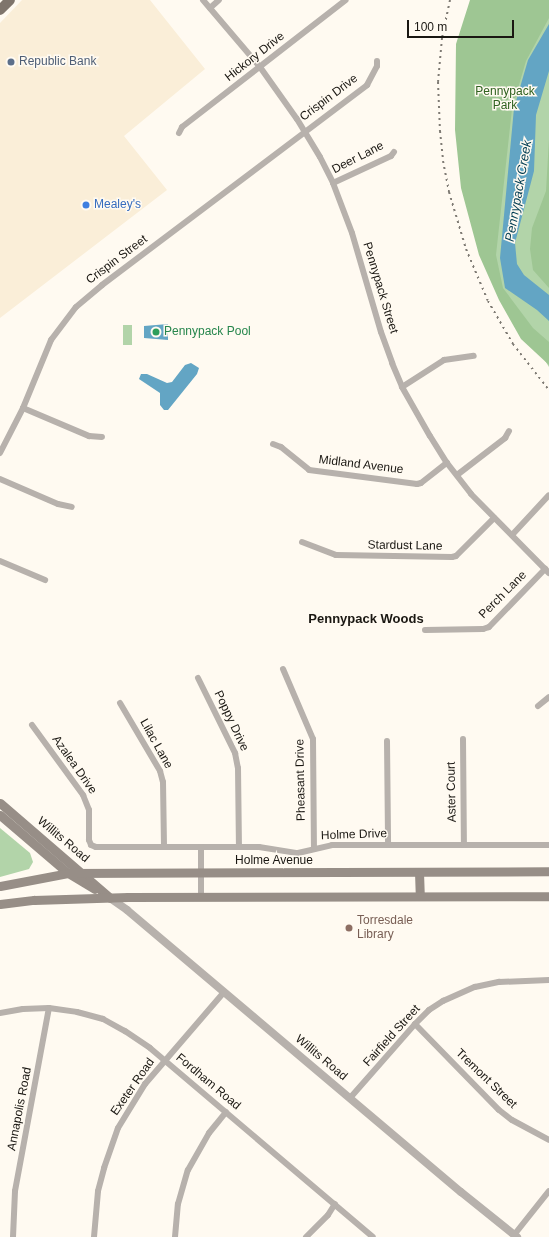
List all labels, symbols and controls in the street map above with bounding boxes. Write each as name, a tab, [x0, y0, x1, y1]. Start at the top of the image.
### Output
scale bar	[409, 12, 516, 38]
text: 100 m	[414, 20, 447, 34]
street label: Hickory Drive	[222, 29, 288, 85]
place label: Republic Bank	[19, 55, 96, 69]
marker: Republic Bank	[6, 57, 16, 67]
street label: Crispin Drive	[297, 72, 361, 124]
park label: Pennypack Park	[475, 85, 535, 113]
street label: Deer Lane	[330, 139, 386, 177]
water label: Pennypack Creek	[502, 139, 536, 243]
place label: Mealey's	[94, 198, 141, 212]
marker: Mealey's	[81, 200, 91, 210]
street label: Crispin Street	[84, 232, 150, 288]
street label: Pennypack Street	[359, 241, 401, 335]
place label: Pennypack Pool	[164, 325, 251, 339]
marker: Pennypack Pool	[151, 327, 161, 337]
street label: Midland Avenue	[318, 453, 404, 477]
street label: Stardust Lane	[368, 538, 442, 554]
street label: Perch Lane	[476, 568, 530, 622]
district label: Pennypack Woods	[308, 611, 424, 627]
street label: Poppy Drive	[211, 688, 251, 754]
street label: Lilac Lane	[136, 717, 176, 771]
street label: Azalea Drive	[49, 733, 99, 797]
street label: Pheasant Drive	[293, 739, 309, 821]
street label: Aster Court	[444, 762, 460, 822]
street label: Willits Road	[34, 814, 92, 866]
street label: Holme Drive	[321, 827, 387, 843]
street label: Holme Avenue	[235, 854, 313, 868]
place label: Torresdale Library	[357, 914, 413, 942]
marker: Torresdale Library	[344, 923, 354, 933]
street label: Fairfield Street	[361, 1002, 423, 1070]
street label: Willits Road	[292, 1032, 350, 1084]
street label: Tremont Street	[452, 1046, 520, 1112]
street label: Fordham Road	[173, 1051, 243, 1113]
street label: Exeter Road	[108, 1056, 158, 1118]
street label: Annapolis Road	[5, 1066, 35, 1152]

